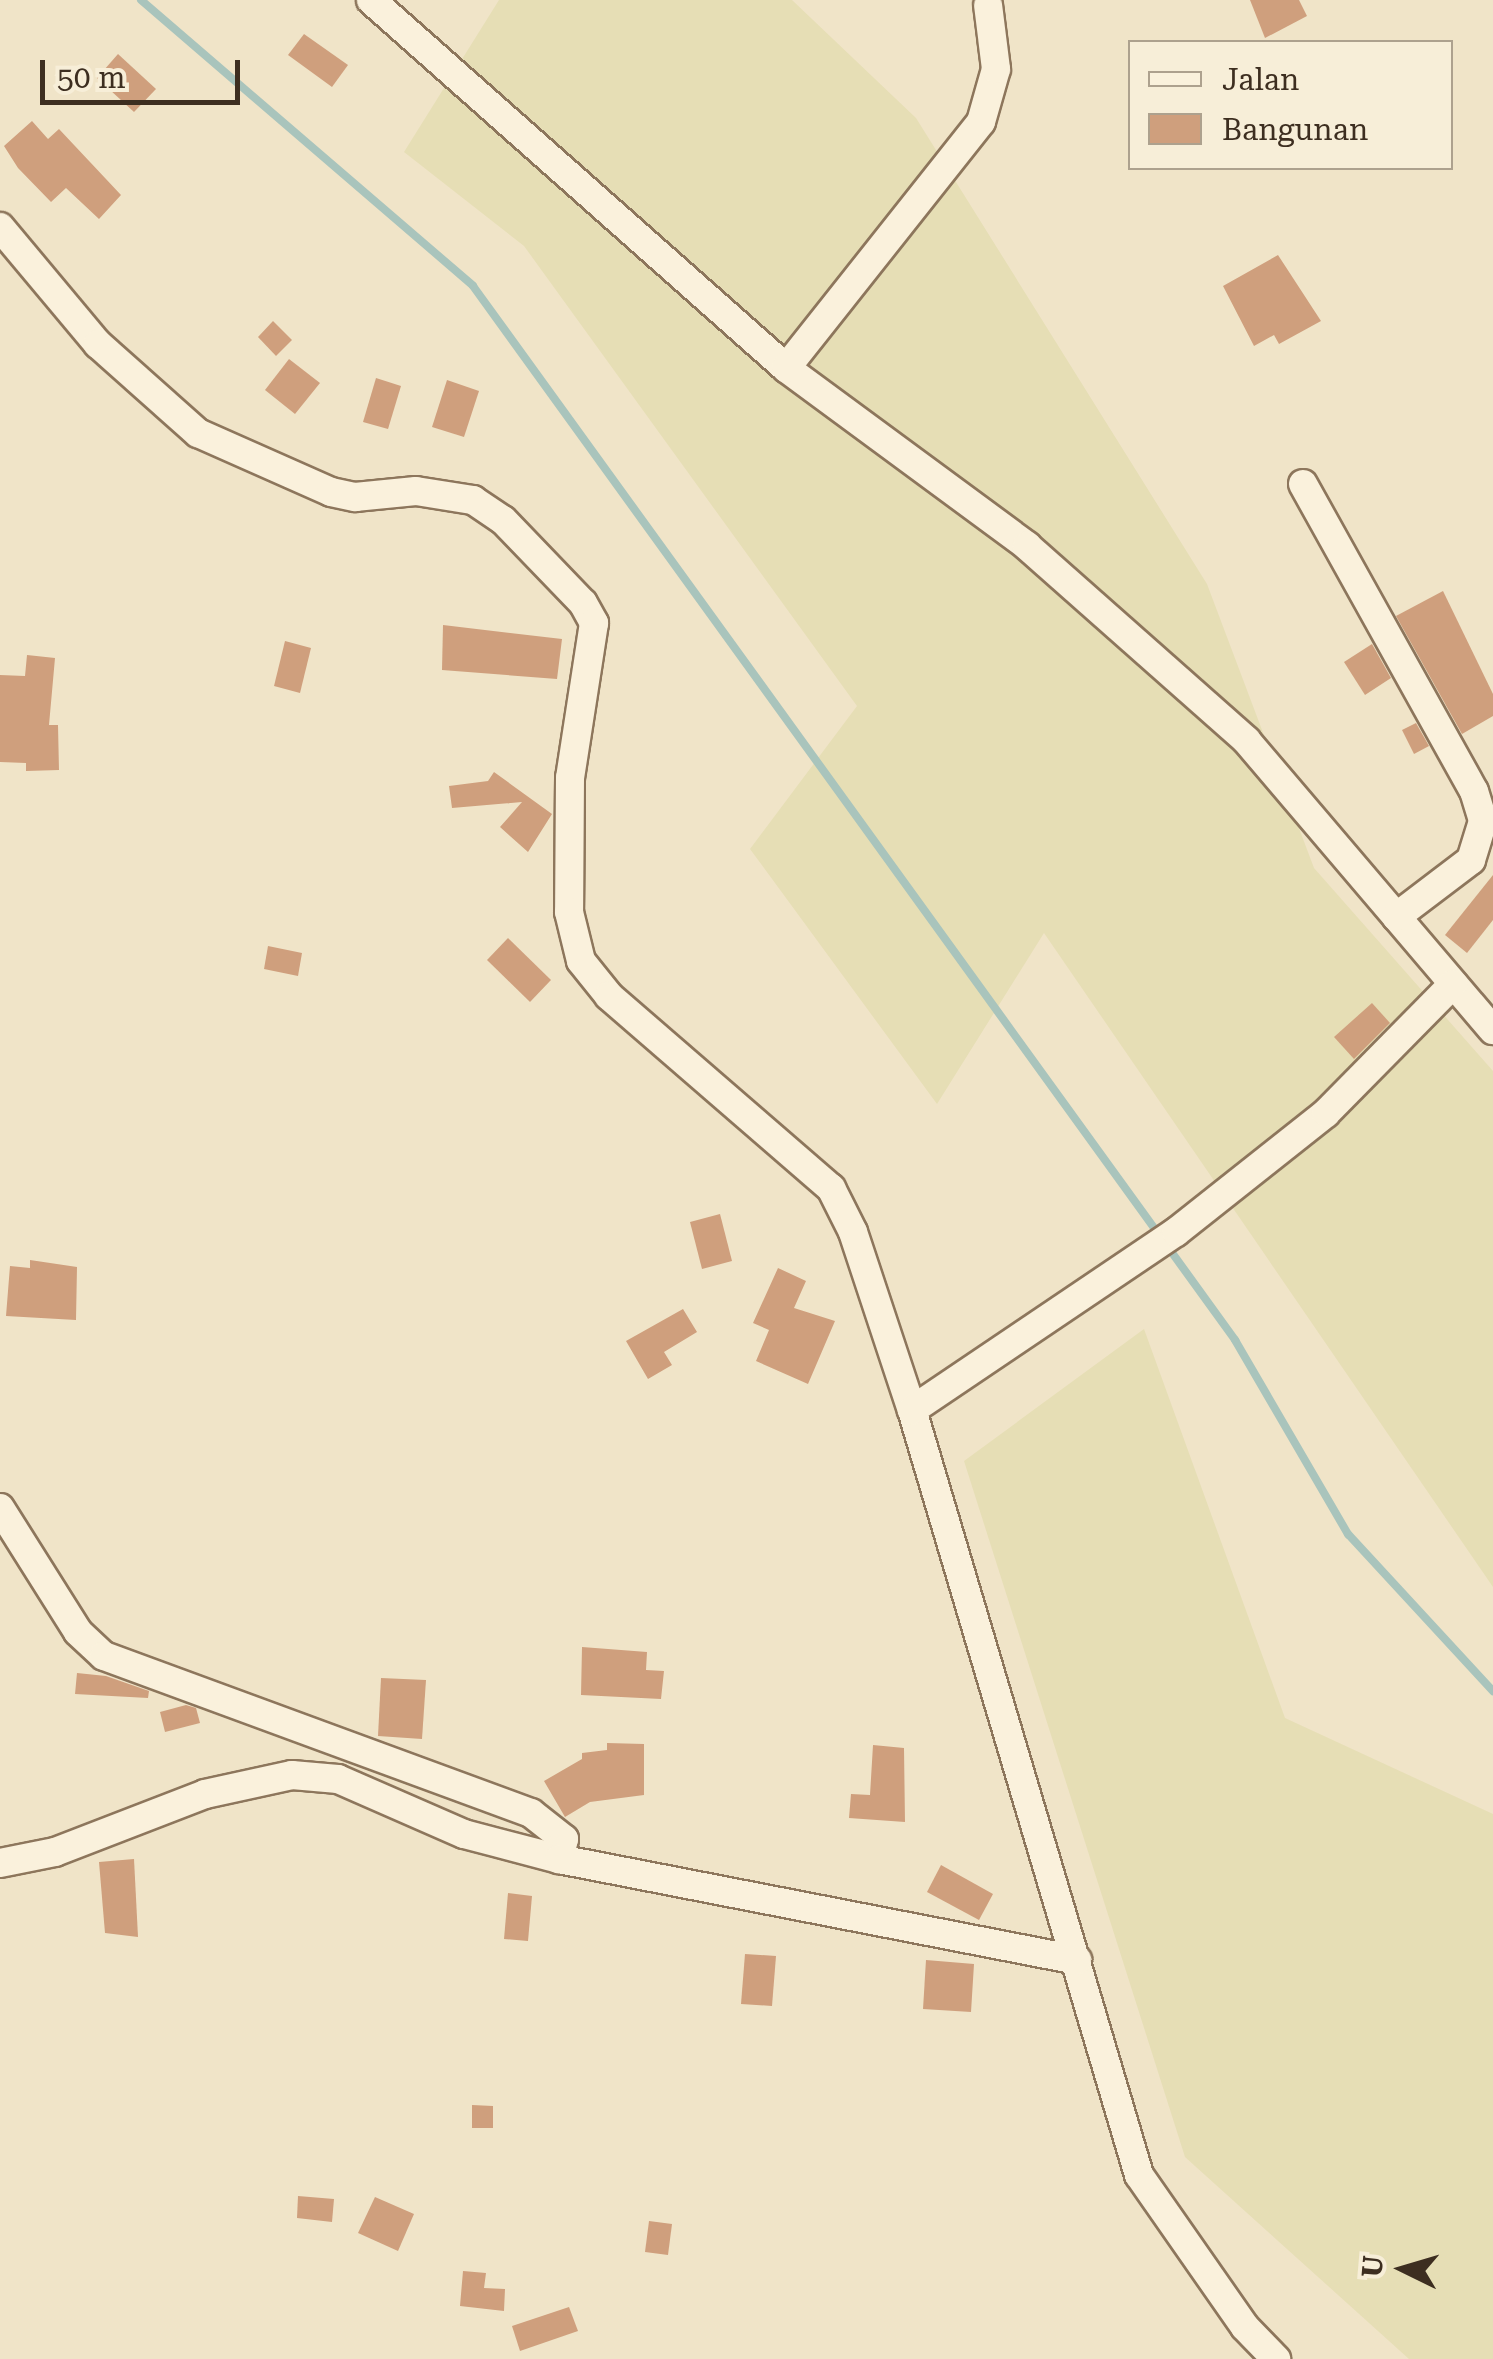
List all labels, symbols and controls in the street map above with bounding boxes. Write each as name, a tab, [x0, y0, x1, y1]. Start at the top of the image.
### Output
scale bar	[45, 40, 245, 102]
legend	[1128, 40, 1453, 170]
text: 50 m	[57, 60, 126, 95]
text: Jalan	[1222, 62, 1299, 97]
text: Bangunan	[1222, 112, 1368, 147]
north arrow	[1353, 2219, 1453, 2319]
text: U	[1355, 2254, 1390, 2279]

